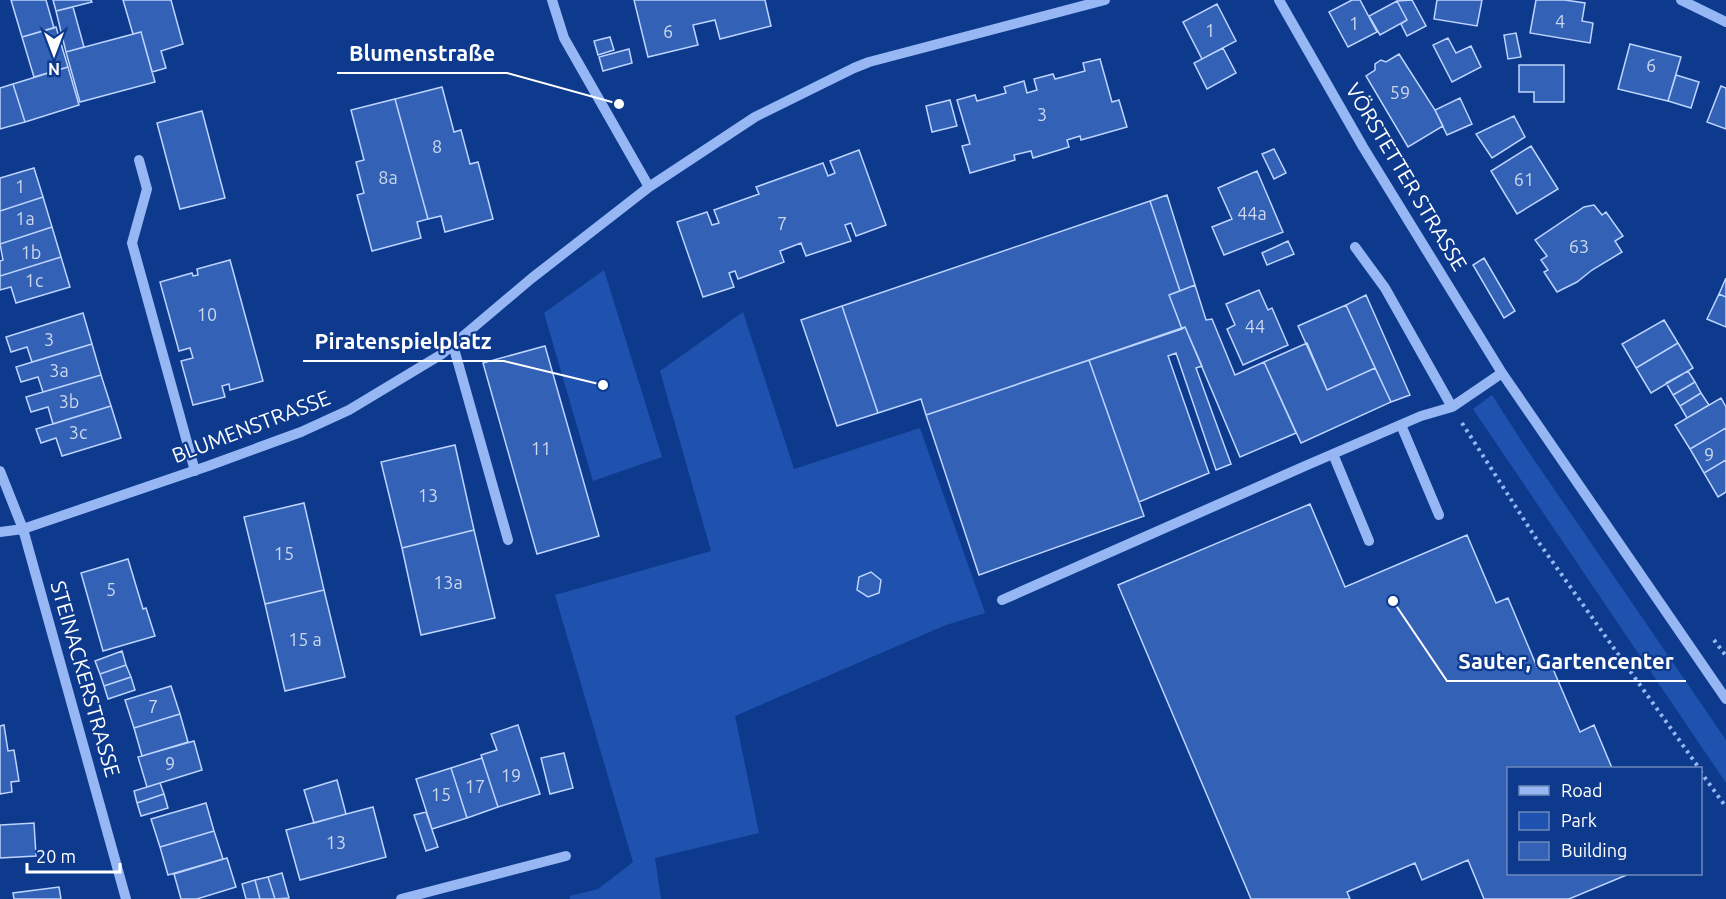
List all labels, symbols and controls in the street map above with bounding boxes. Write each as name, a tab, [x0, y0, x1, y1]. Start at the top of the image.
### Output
house number: 4	[1555, 11, 1565, 31]
house number: 1	[1349, 13, 1359, 33]
house number: 1	[1205, 20, 1215, 40]
house number: 6	[663, 21, 673, 41]
north arrow	[24, 24, 84, 84]
callout: Blumenstraße	[337, 33, 507, 73]
text: Blumenstraße	[349, 40, 495, 65]
house number: 6	[1646, 55, 1656, 75]
text: N	[48, 60, 60, 78]
street label: VÖRSTETTER STRASSE	[1341, 78, 1472, 275]
house number: 59	[1390, 82, 1410, 102]
house number: 3	[1037, 104, 1047, 124]
house number: 8	[432, 136, 442, 156]
house number: 8a	[378, 167, 398, 187]
house number: 61	[1514, 169, 1534, 189]
house number: 1	[15, 176, 25, 196]
house number: 44a	[1237, 203, 1267, 223]
house number: 1a	[15, 208, 35, 228]
house number: 7	[777, 213, 787, 233]
house number: 63	[1569, 236, 1589, 256]
house number: 1b	[21, 242, 41, 262]
house number: 1c	[25, 270, 43, 290]
house number: 10	[197, 304, 217, 324]
house number: 44	[1245, 316, 1265, 336]
callout: Piratenspielplatz	[303, 321, 504, 361]
text: Piratenspielplatz	[315, 328, 492, 353]
house number: 3	[44, 329, 54, 349]
house number: 3a	[49, 360, 69, 380]
street label: BLUMENSTRASSE	[168, 385, 333, 467]
house number: 3b	[59, 391, 79, 411]
house number: 3c	[69, 422, 87, 442]
house number: 11	[531, 438, 551, 458]
house number: 9	[1704, 444, 1714, 464]
house number: 13	[418, 485, 438, 505]
house number: 15	[274, 543, 294, 563]
house number: 13a	[433, 572, 463, 592]
street label: STEINACKERSTRASSE	[46, 578, 125, 780]
house number: 5	[106, 579, 116, 599]
house number: 15 a	[288, 629, 322, 649]
callout: Sauter, Gartencenter	[1447, 641, 1686, 681]
text: Sauter, Gartencenter	[1458, 648, 1674, 673]
house number: 7	[148, 696, 158, 716]
house number: 9	[165, 753, 175, 773]
house number: 19	[501, 765, 521, 785]
legend	[1507, 767, 1702, 875]
house number: 17	[465, 776, 485, 796]
text: Road	[1561, 780, 1603, 800]
house number: 15	[431, 784, 451, 804]
text: Park	[1561, 810, 1597, 830]
house number: 13	[326, 832, 346, 852]
scale bar	[27, 836, 120, 874]
text: Building	[1561, 840, 1627, 860]
text: 20 m	[36, 846, 76, 866]

